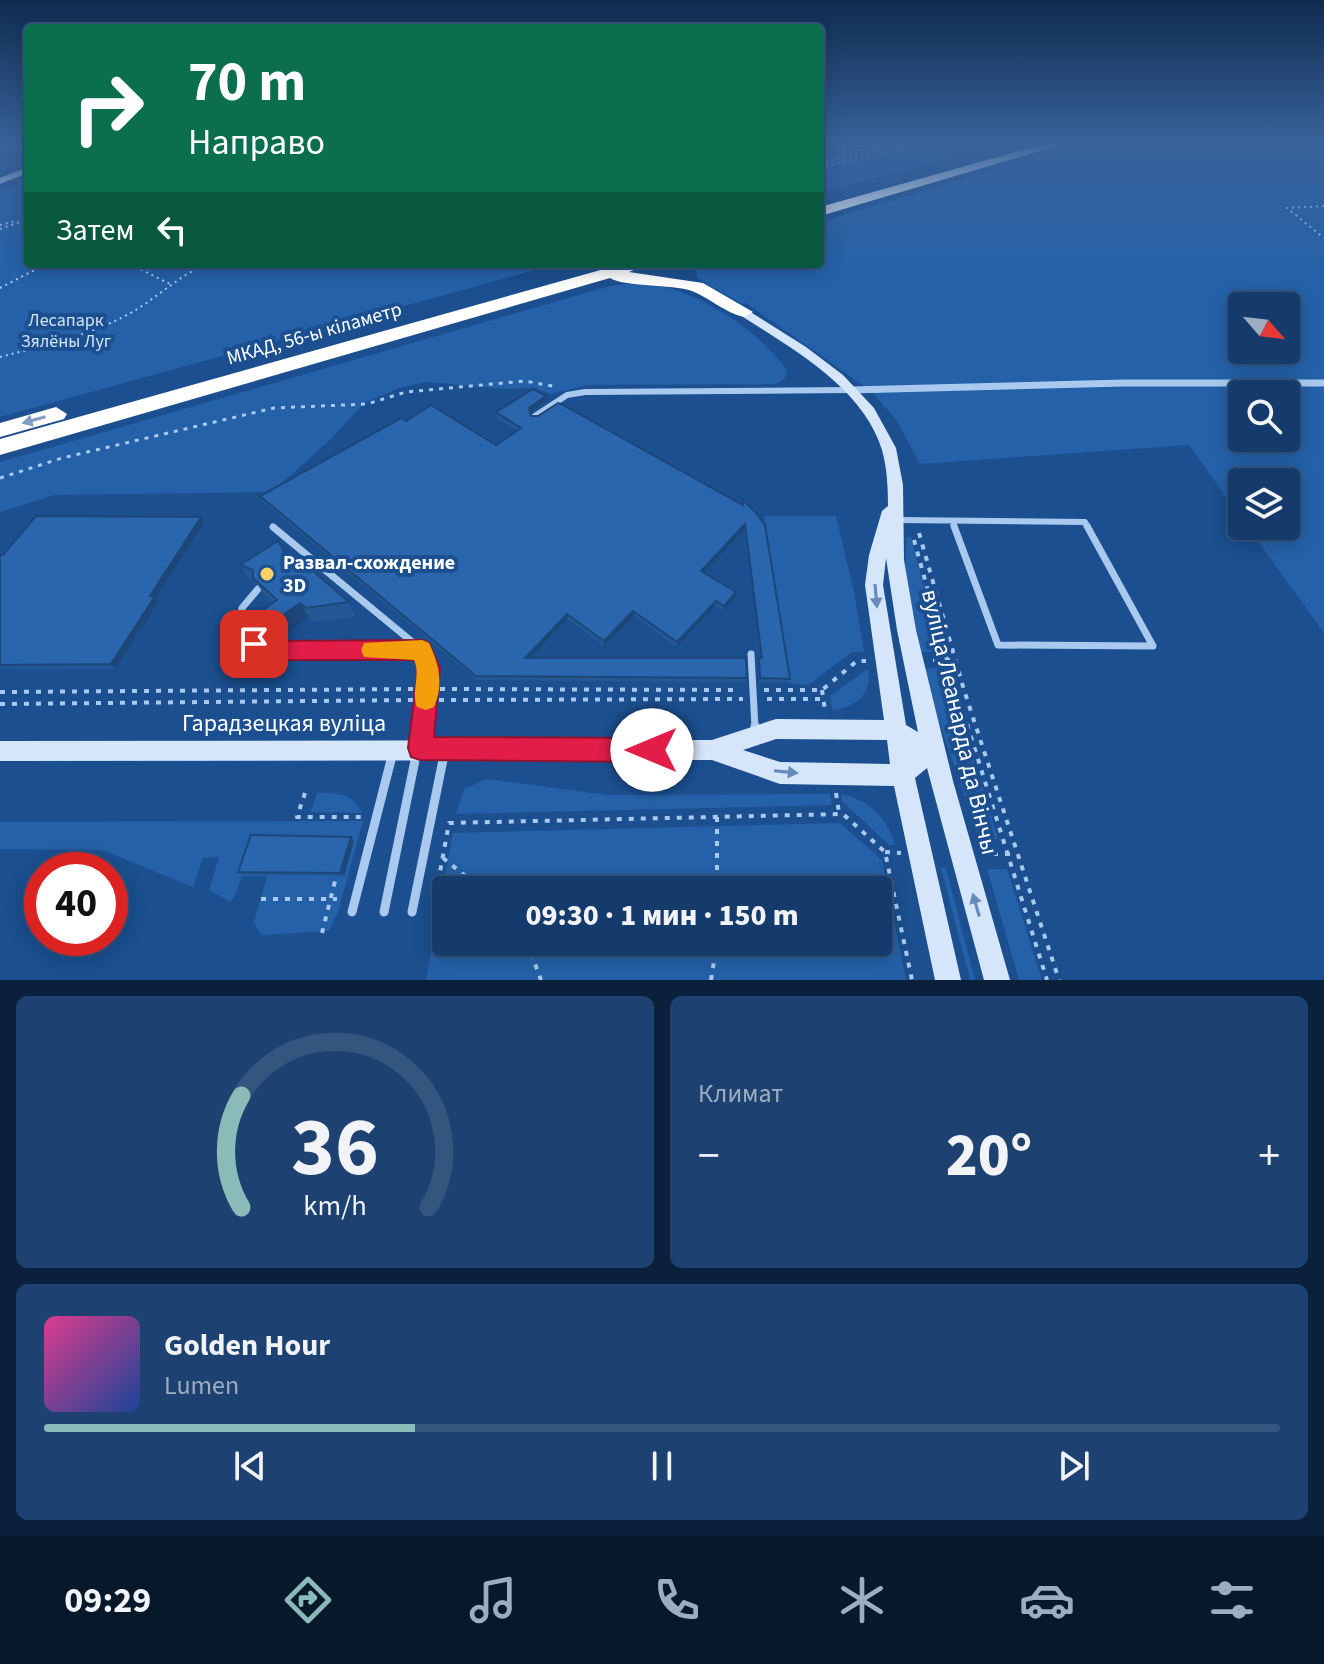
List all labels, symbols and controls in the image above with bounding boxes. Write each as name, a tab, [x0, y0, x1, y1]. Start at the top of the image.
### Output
text: 70 m	[188, 43, 306, 122]
icon: right	[56, 56, 160, 160]
text: Направо	[188, 117, 325, 168]
icon: left	[150, 208, 194, 252]
text: Затем	[56, 209, 134, 252]
north arrow	[1228, 292, 1300, 364]
map controls	[1228, 292, 1300, 540]
street label: МКАД, 56-ы кіламетр	[223, 296, 405, 372]
park label: Лесапарк Зялёны Луг	[21, 308, 111, 354]
button: search	[1228, 380, 1300, 452]
one-way arrow	[21, 414, 45, 427]
button: layers	[1228, 468, 1300, 540]
place label: Развал-схождение 3D	[283, 549, 455, 600]
marker: Развал-схождение 3D	[258, 565, 276, 583]
one-way arrow	[870, 584, 883, 609]
street label: вуліца Леанарда да Вінчы	[912, 586, 1007, 858]
pin	[220, 610, 288, 678]
icon: arrive	[232, 622, 276, 666]
street label: Гарадзецкая вуліца	[182, 706, 386, 741]
position arrow	[610, 708, 694, 792]
one-way arrow	[774, 766, 799, 779]
speed limit sign: 40	[24, 852, 128, 956]
one-way arrow	[969, 892, 982, 916]
text: 09:30 · 1 мин · 150 m	[525, 894, 799, 937]
text: Климат	[698, 1075, 783, 1112]
text: 36	[291, 1089, 379, 1207]
text: 20°	[946, 1114, 1032, 1199]
text: −	[698, 1125, 720, 1188]
text: +	[1258, 1125, 1280, 1188]
text: km/h	[303, 1186, 367, 1226]
text: Golden Hour	[164, 1324, 330, 1367]
text: Lumen	[164, 1367, 239, 1404]
icon: previous	[228, 1444, 272, 1488]
icon: pause	[640, 1444, 684, 1488]
icon: next	[1052, 1444, 1096, 1488]
icon: directions	[280, 1572, 336, 1628]
icon: music	[465, 1572, 521, 1628]
icon: phone	[649, 1572, 705, 1628]
icon: climate	[834, 1572, 890, 1628]
icon: car	[1019, 1572, 1075, 1628]
icon: filters	[1204, 1572, 1260, 1628]
text: 09:29	[64, 1575, 151, 1626]

